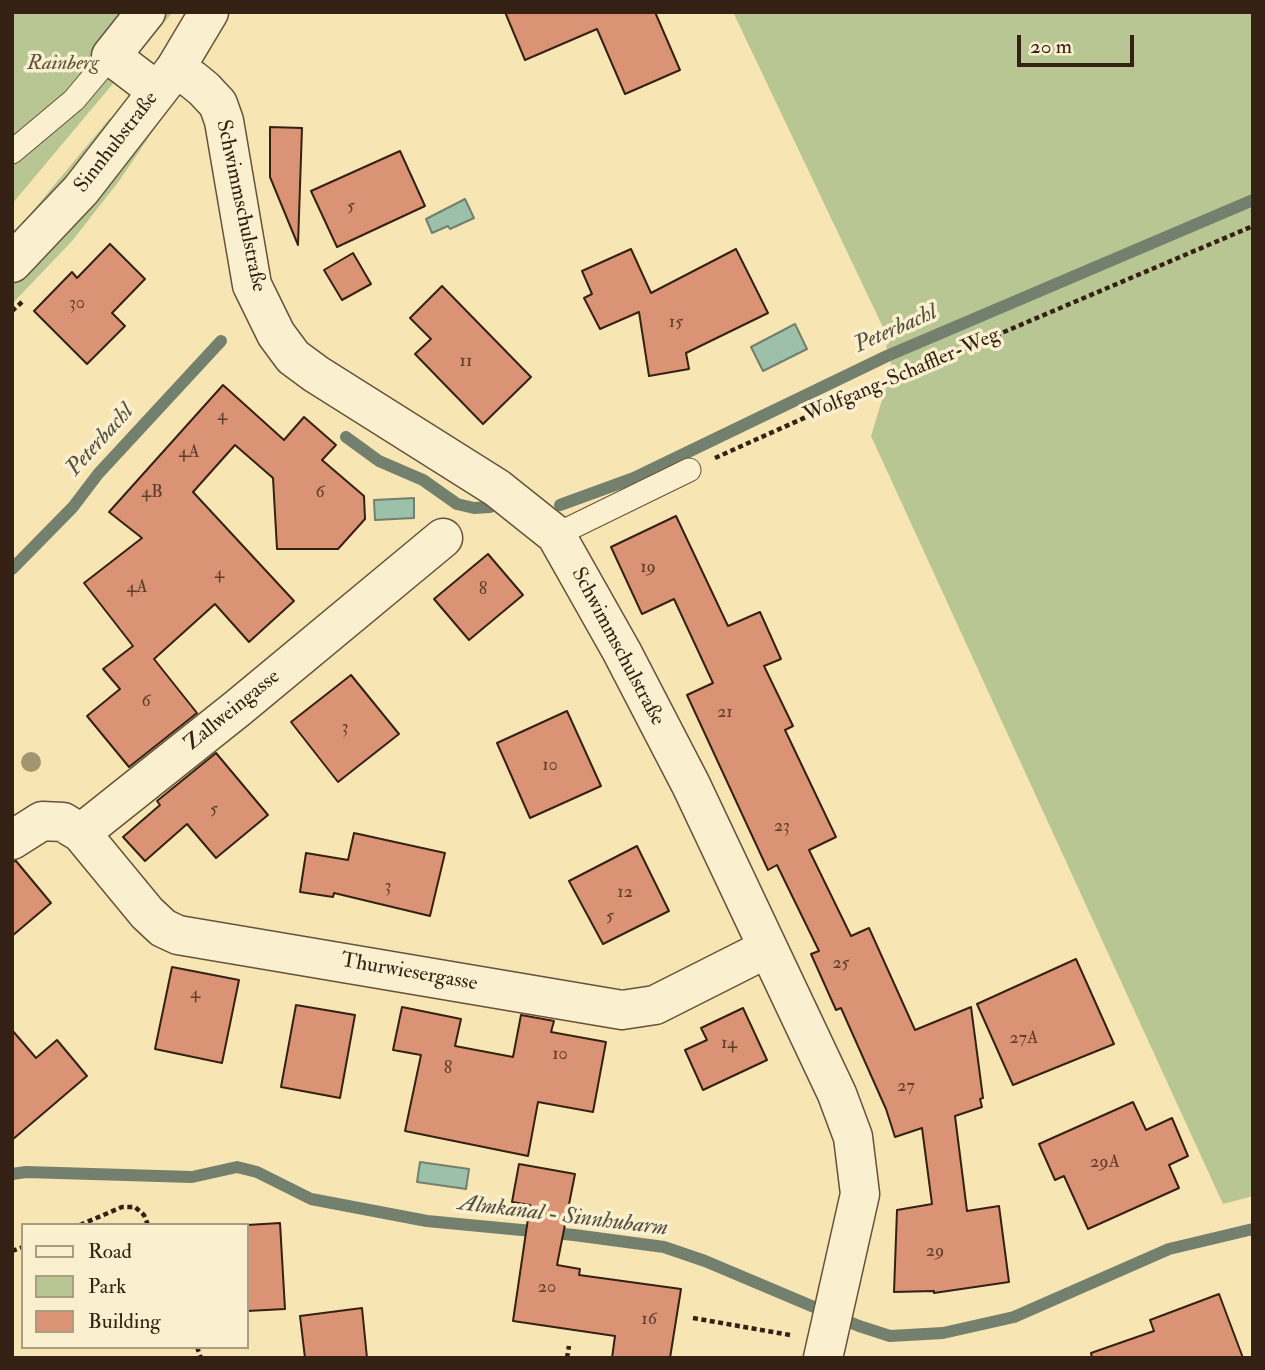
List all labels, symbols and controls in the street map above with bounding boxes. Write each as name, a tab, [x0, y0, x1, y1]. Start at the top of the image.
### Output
scale bar	[1020, 21, 1137, 65]
text: 20 m	[1030, 33, 1072, 60]
park label: Rainberg	[27, 51, 99, 77]
street label: Sinnhubstraße	[70, 87, 164, 199]
street label: Schwimmschulstraße	[209, 118, 271, 294]
house number: 5	[347, 196, 355, 218]
house number: 30	[69, 293, 85, 315]
water label: Peterbachl	[850, 300, 942, 360]
house number: 15	[669, 312, 683, 334]
street label: Wolfgang-Schaffler-Weg	[800, 323, 1004, 429]
house number: 11	[460, 351, 472, 373]
water label: Peterbachl	[61, 399, 141, 483]
house number: 4	[217, 405, 227, 427]
house number: 4A	[178, 442, 200, 464]
house number: 4B	[141, 482, 163, 504]
house number: 6	[315, 482, 325, 504]
house number: 19	[640, 557, 656, 579]
house number: 4	[214, 563, 224, 585]
street label: Schwimmschulstraße	[565, 564, 669, 730]
house number: 4A	[126, 577, 148, 599]
house number: 8	[479, 579, 487, 601]
street label: Zallweingasse	[180, 665, 286, 757]
house number: 6	[141, 691, 151, 713]
house number: 21	[717, 702, 733, 724]
house number: 3	[342, 717, 348, 739]
house number: 10	[542, 755, 558, 777]
house number: 5	[210, 799, 218, 821]
house number: 23	[774, 816, 790, 838]
house number: 3	[385, 876, 391, 898]
house number: 12	[617, 882, 633, 904]
house number: 5	[606, 906, 614, 928]
street label: Thurwiesergasse	[339, 949, 479, 997]
house number: 25	[833, 953, 849, 975]
house number: 4	[190, 983, 200, 1005]
house number: 27A	[1010, 1028, 1038, 1050]
house number: 14	[721, 1033, 737, 1055]
house number: 10	[552, 1044, 568, 1066]
house number: 8	[444, 1058, 452, 1080]
house number: 27	[897, 1076, 915, 1098]
house number: 29A	[1090, 1152, 1120, 1174]
water label: Almkanal - Sinnhubarm	[457, 1190, 669, 1244]
legend	[21, 1223, 248, 1349]
text: Road	[88, 1238, 132, 1265]
house number: 29	[926, 1241, 944, 1263]
text: Park	[88, 1273, 126, 1300]
house number: 20	[538, 1277, 556, 1299]
text: Building	[88, 1308, 161, 1335]
house number: 16	[641, 1309, 657, 1331]

